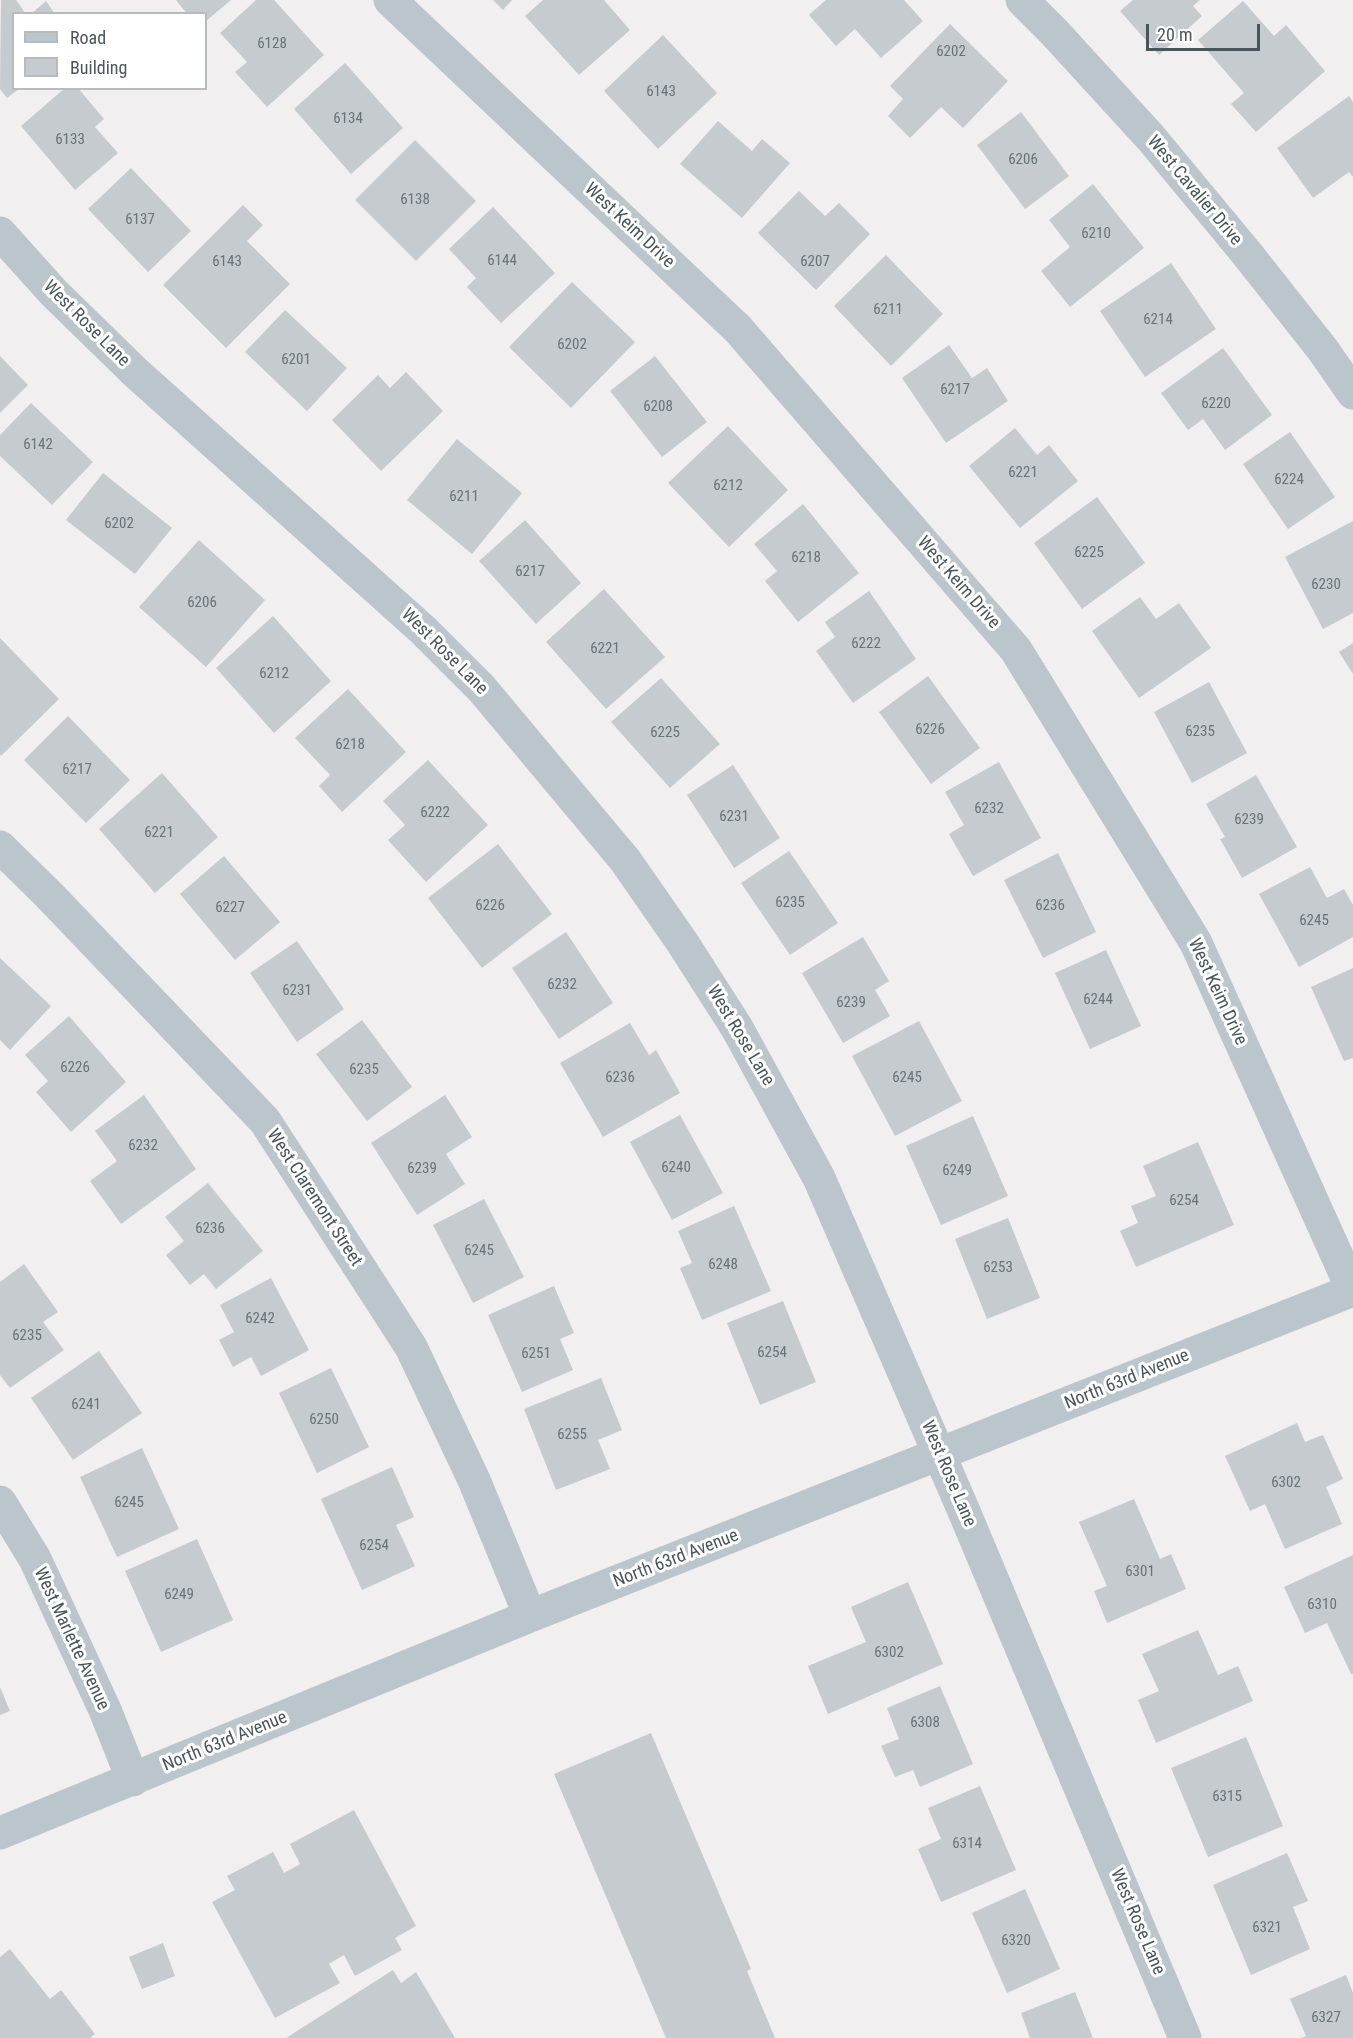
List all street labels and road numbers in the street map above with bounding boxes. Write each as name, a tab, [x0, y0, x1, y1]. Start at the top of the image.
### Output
street label: West Cavalier Drive	[1142, 132, 1246, 250]
street label: West Keim Drive	[579, 179, 679, 273]
street label: West Rose Lane	[38, 276, 134, 372]
street label: West Keim Drive	[912, 532, 1004, 634]
street label: West Rose Lane	[396, 604, 492, 700]
street label: West Keim Drive	[1183, 935, 1251, 1049]
street label: West Rose Lane	[702, 982, 778, 1090]
street label: West Claremont Street	[262, 1125, 366, 1271]
street label: North 63rd Avenue	[1062, 1345, 1192, 1415]
street label: West Rose Lane	[916, 1418, 980, 1530]
street label: North 63rd Avenue	[610, 1525, 742, 1593]
street label: West Marlette Avenue	[28, 1564, 114, 1714]
street label: North 63rd Avenue	[160, 1707, 290, 1777]
street label: West Rose Lane	[1105, 1866, 1169, 1978]

